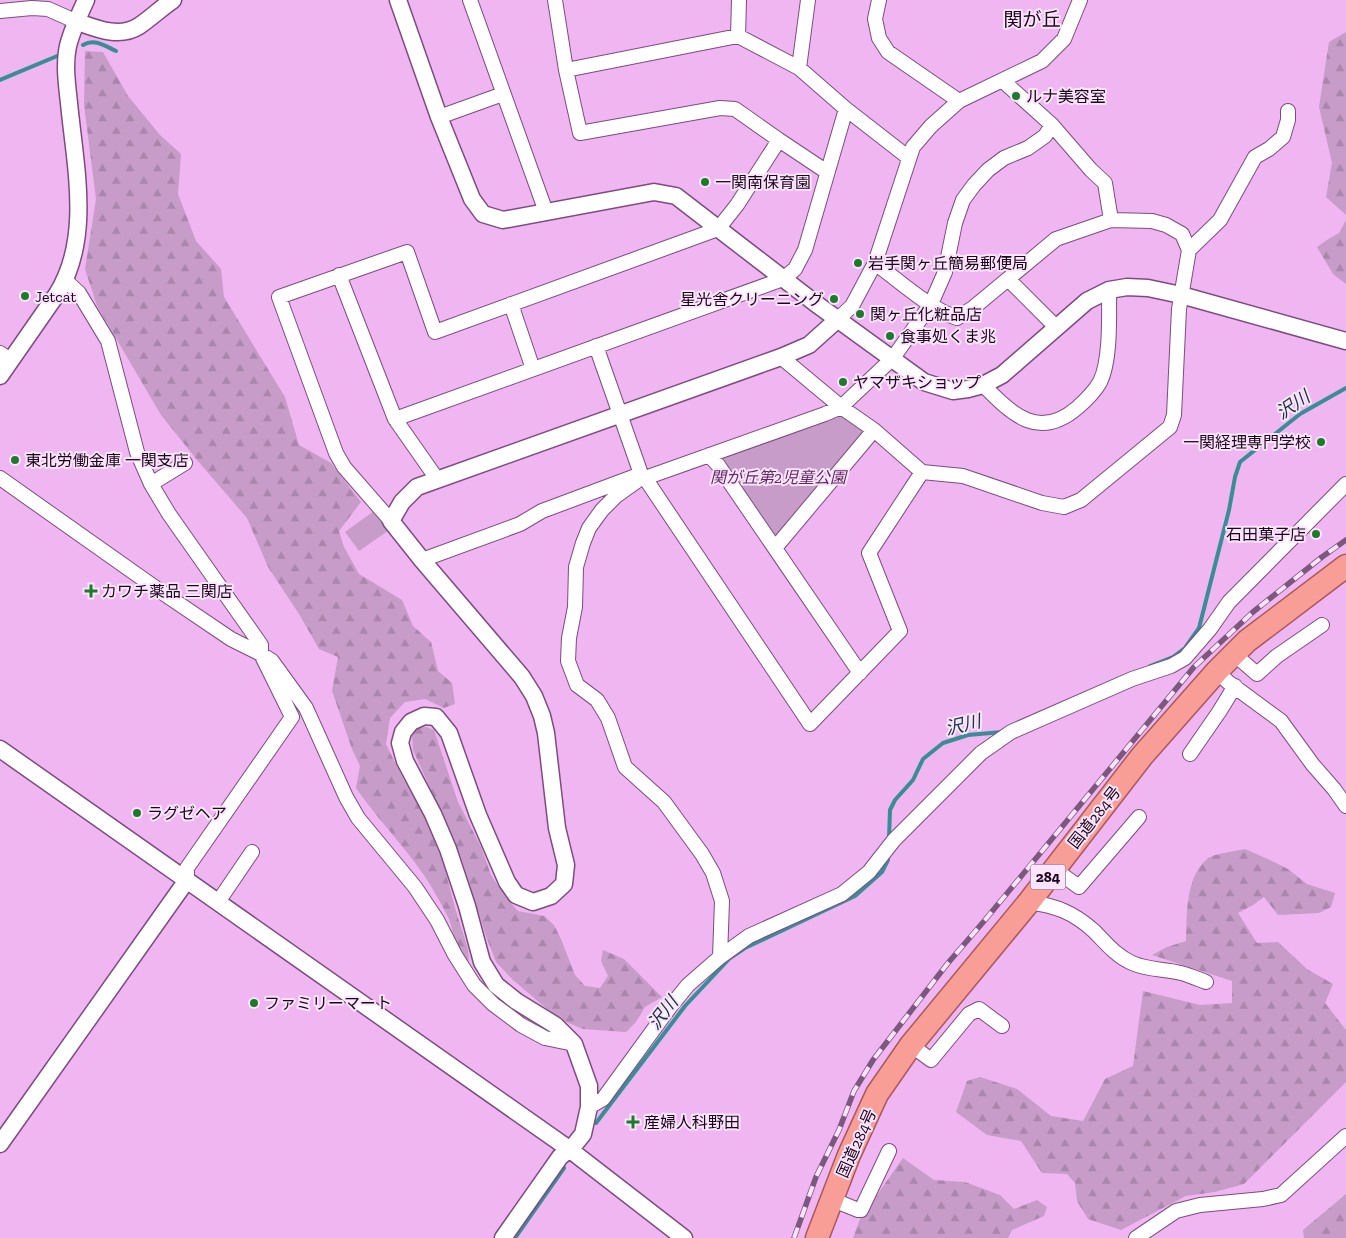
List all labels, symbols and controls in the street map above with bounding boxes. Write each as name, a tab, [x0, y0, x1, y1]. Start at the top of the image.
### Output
district label: 関が丘	[1003, 8, 1061, 31]
place label: ルナ美容室	[1026, 87, 1106, 106]
marker: ルナ美容室	[1010, 90, 1022, 102]
place label: 一関南保育園	[715, 173, 811, 192]
marker: 一関南保育園	[699, 176, 711, 188]
place label: 岩手関ヶ丘簡易郵便局	[868, 254, 1028, 273]
marker: 岩手関ヶ丘簡易郵便局	[852, 257, 864, 269]
place label: Jetcat	[35, 287, 76, 306]
marker: Jetcat	[19, 290, 31, 302]
place label: 星光舎クリーニング	[680, 290, 824, 309]
marker: 星光舎クリーニング	[828, 293, 840, 305]
place label: 関ヶ丘化粧品店	[870, 305, 982, 324]
marker: 関ヶ丘化粧品店	[854, 308, 866, 320]
place label: 食事処くま兆	[900, 327, 996, 346]
marker: 食事処くま兆	[884, 330, 896, 342]
place label: ヤマザキショップ	[853, 373, 981, 392]
marker: ヤマザキショップ	[837, 376, 849, 388]
water label: 沢川	[1272, 385, 1316, 424]
place label: 一関経理専門学校	[1183, 433, 1311, 452]
marker: 一関経理専門学校	[1315, 436, 1327, 448]
place label: 東北労働金庫 一関支店	[25, 451, 189, 470]
marker: 東北労働金庫 一関支店	[9, 454, 21, 466]
park label: 関が丘第2児童公園	[710, 468, 848, 487]
place label: 石田菓子店	[1226, 525, 1306, 544]
marker: 石田菓子店	[1310, 528, 1322, 540]
place label: カワチ薬品 三関店	[101, 582, 233, 601]
marker: カワチ薬品 三関店	[85, 585, 97, 597]
water label: 沢川	[943, 710, 985, 740]
street label: 国道284号	[1064, 783, 1125, 852]
place label: ラグゼヘア	[147, 804, 227, 823]
marker: ラグゼヘア	[131, 807, 143, 819]
road number: 284	[1030, 864, 1066, 890]
water label: 沢川	[643, 990, 684, 1034]
place label: ファミリーマート	[264, 994, 392, 1013]
marker: ファミリーマート	[248, 997, 260, 1009]
street label: 国道284号	[833, 1106, 880, 1181]
place label: 産婦人科野田	[644, 1113, 740, 1132]
marker: 産婦人科野田	[626, 1115, 640, 1129]

